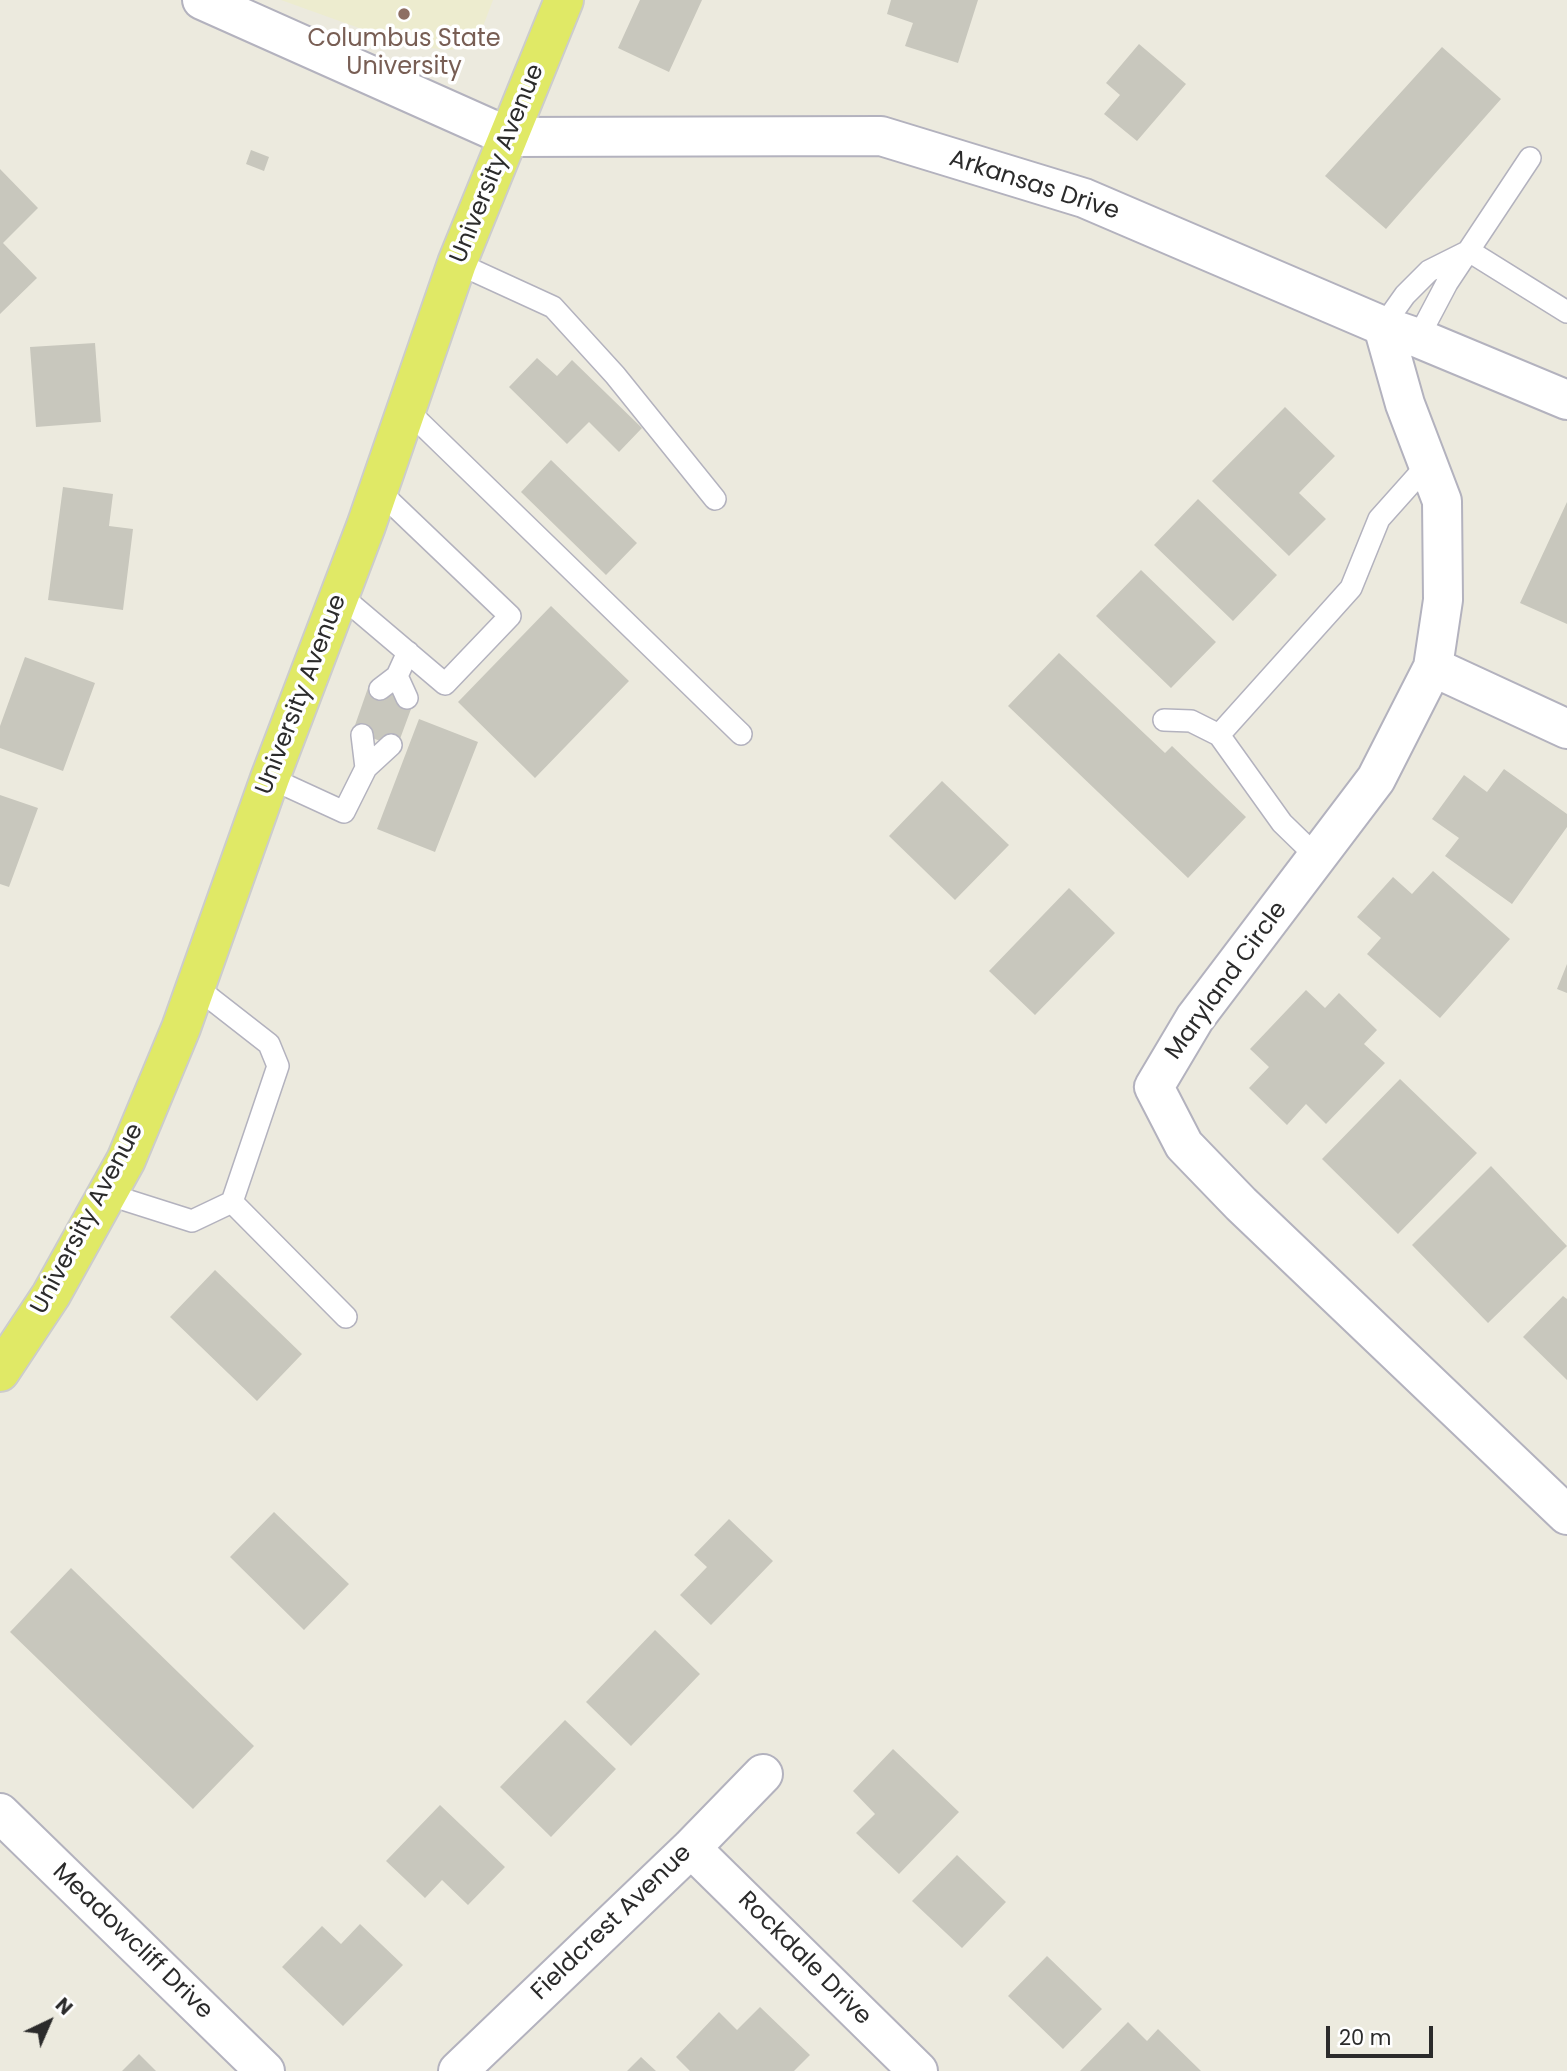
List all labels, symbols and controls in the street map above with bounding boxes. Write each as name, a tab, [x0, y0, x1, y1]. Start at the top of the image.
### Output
marker: Columbus State University	[396, 6, 412, 22]
place label: Columbus State University	[307, 26, 501, 82]
street label: University Avenue	[445, 60, 551, 268]
street label: Arkansas Drive	[945, 145, 1123, 227]
street label: University Avenue	[251, 591, 353, 799]
street label: Maryland Circle	[1160, 896, 1294, 1066]
street label: University Avenue	[26, 1119, 150, 1319]
street label: Fieldcrest Avenue	[526, 1839, 698, 2007]
street label: Meadowcliff Drive	[46, 1858, 218, 2026]
street label: Rockdale Drive	[731, 1886, 877, 2032]
north arrow	[14, 1987, 84, 2057]
text: N	[49, 1992, 78, 2021]
scale bar	[1329, 2011, 1436, 2056]
text: 20 m	[1339, 2023, 1392, 2052]

